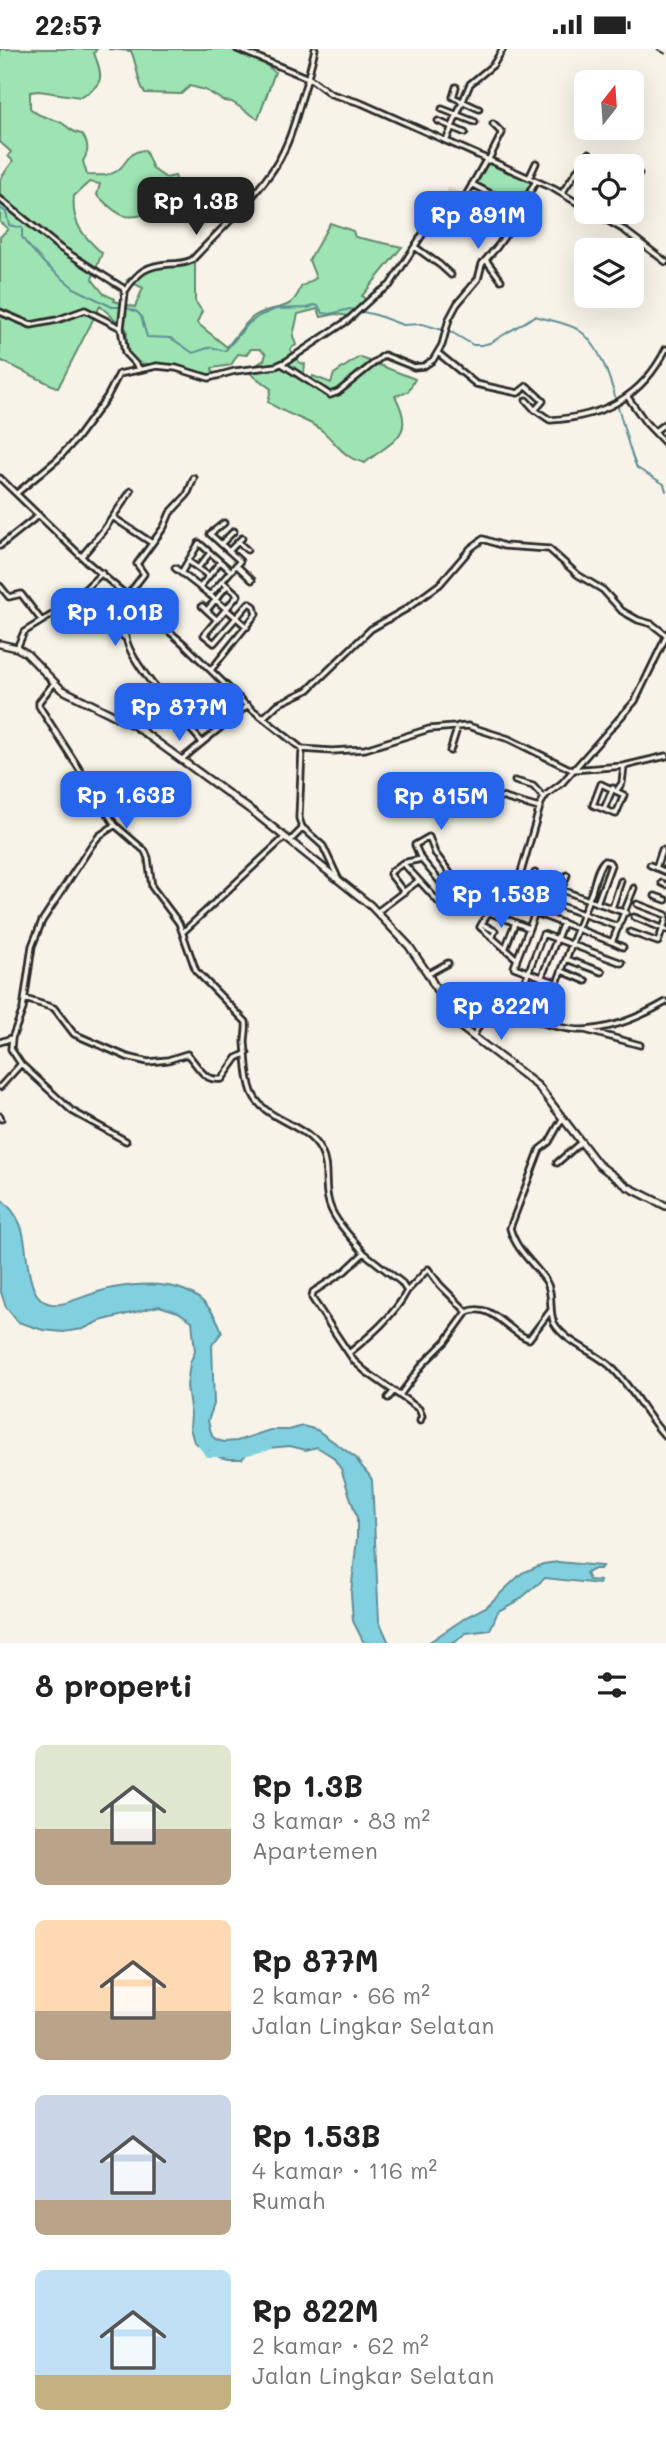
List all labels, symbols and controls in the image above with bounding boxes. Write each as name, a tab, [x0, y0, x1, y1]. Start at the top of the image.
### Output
text: 22:57	[35, 8, 102, 42]
north arrow	[574, 70, 644, 140]
map controls	[574, 70, 644, 308]
button: locate	[574, 154, 644, 224]
pin: Rp 1.3B	[131, 177, 261, 237]
text: Rp 1.3B	[153, 185, 239, 215]
pin: Rp 891M	[413, 191, 543, 251]
text: Rp 891M	[430, 199, 526, 229]
button: layers	[574, 238, 644, 308]
pin: Rp 1.01B	[43, 589, 187, 648]
text: Rp 1.01B	[67, 596, 163, 626]
pin: Rp 877M	[114, 683, 244, 743]
text: Rp 877M	[130, 691, 228, 721]
pin: Rp 1.63B	[54, 771, 198, 831]
pin: Rp 815M	[376, 773, 506, 832]
text: Rp 1.63B	[76, 779, 176, 809]
text: Rp 815M	[393, 780, 489, 810]
pin: Rp 1.53B	[429, 871, 573, 930]
text: Rp 1.53B	[452, 878, 550, 908]
pin: Rp 822M	[436, 983, 566, 1042]
text: Rp 822M	[452, 990, 550, 1020]
text: 8 properti	[35, 1665, 193, 1705]
icon: filters	[593, 1666, 631, 1704]
text: Rp 1.3B	[252, 1765, 363, 1805]
icon: home	[91, 1773, 175, 1857]
text: 3 kamar · 83 m²	[252, 1805, 430, 1835]
text: Apartemen	[252, 1835, 378, 1865]
text: Rp 877M	[252, 1940, 379, 1980]
icon: home	[91, 1948, 175, 2032]
text: 2 kamar · 66 m²	[252, 1980, 430, 2010]
text: Jalan Lingkar Selatan	[252, 2010, 494, 2040]
text: Rp 1.53B	[252, 2115, 381, 2155]
icon: home	[91, 2123, 175, 2207]
text: 4 kamar · 116 m²	[252, 2155, 437, 2185]
text: Rumah	[252, 2185, 325, 2215]
text: Rp 822M	[252, 2290, 379, 2330]
icon: home	[91, 2298, 175, 2382]
text: 2 kamar · 62 m²	[252, 2330, 429, 2360]
text: Jalan Lingkar Selatan	[252, 2360, 494, 2390]

